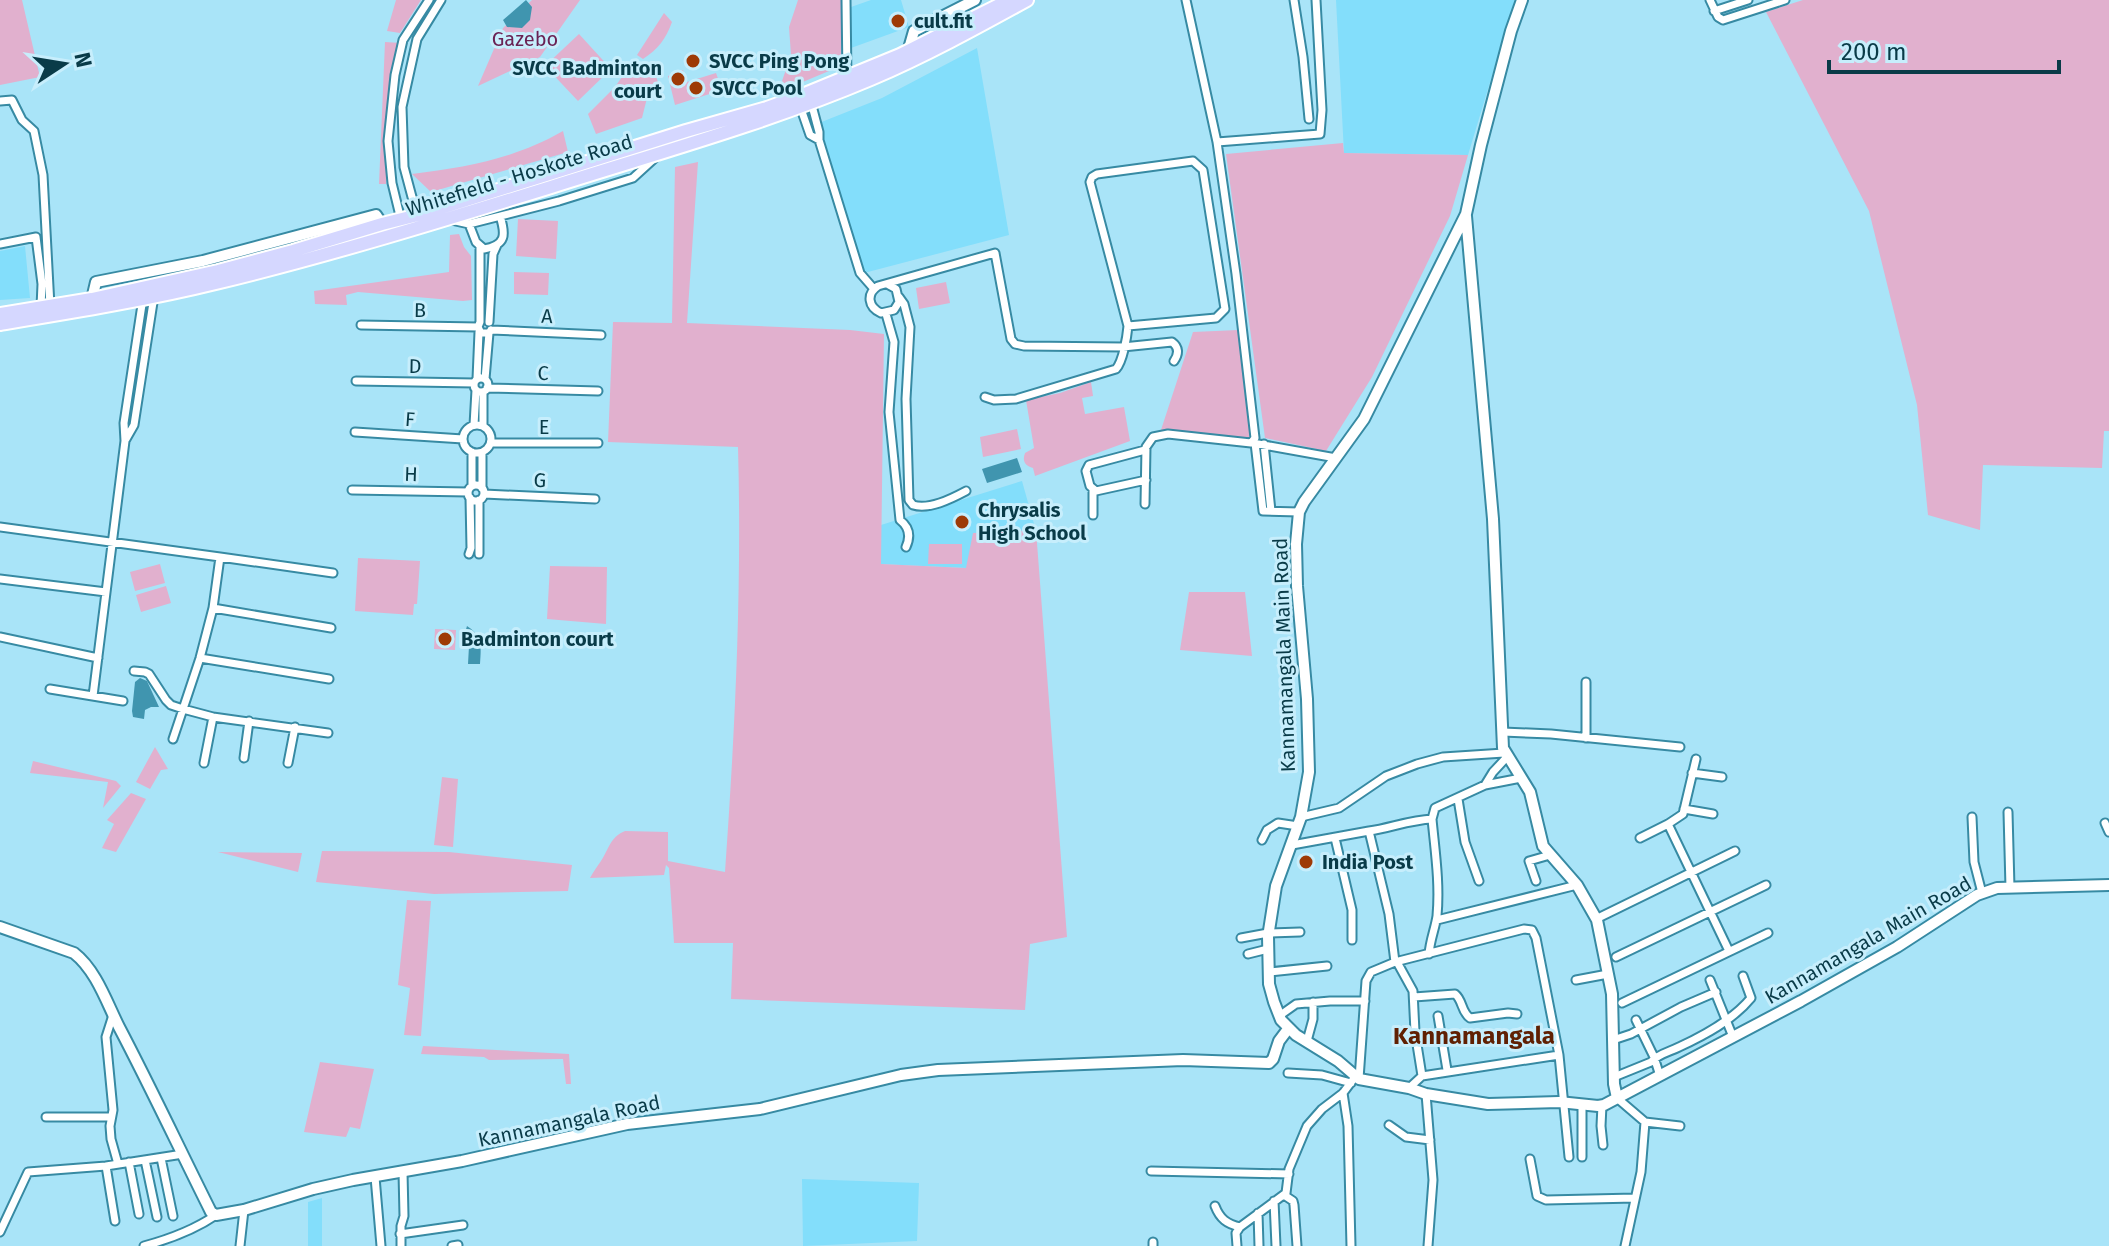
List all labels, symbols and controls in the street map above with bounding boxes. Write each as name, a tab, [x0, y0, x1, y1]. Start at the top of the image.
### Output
place label: cult.fit	[914, 9, 973, 33]
marker: cult.fit	[889, 12, 907, 30]
north arrow	[24, 24, 104, 104]
scale bar	[1829, 24, 2059, 74]
park label: Gazebo	[492, 27, 558, 51]
text: 200 m	[1841, 38, 1907, 66]
place label: SVCC Ping Pong	[709, 49, 850, 73]
text: N	[68, 50, 98, 70]
marker: SVCC Ping Pong	[684, 52, 702, 70]
place label: SVCC Badminton court	[512, 56, 662, 103]
marker: SVCC Badminton court	[669, 70, 687, 88]
place label: SVCC Pool	[712, 76, 802, 100]
marker: SVCC Pool	[687, 79, 705, 97]
street label: Whitefield - Hoskote Road	[403, 129, 635, 221]
street label: B	[414, 298, 426, 322]
street label: A	[541, 304, 554, 328]
street label: D	[408, 354, 422, 378]
street label: C	[537, 361, 549, 385]
street label: F	[404, 407, 416, 431]
street label: E	[539, 415, 549, 439]
street label: H	[404, 462, 418, 486]
street label: G	[533, 468, 547, 492]
place label: Chrysalis High School	[978, 498, 1086, 545]
marker: Chrysalis High School	[953, 513, 971, 531]
street label: Kannamangala Main Road	[1268, 537, 1300, 773]
place label: Badminton court	[461, 627, 614, 651]
marker: Badminton court	[436, 630, 454, 648]
place label: India Post	[1322, 850, 1413, 874]
marker: India Post	[1297, 853, 1315, 871]
street label: Kannamangala Main Road	[1760, 871, 1976, 1009]
district label: Kannamangala	[1393, 1022, 1555, 1050]
street label: Kannamangala Road	[476, 1090, 662, 1152]

